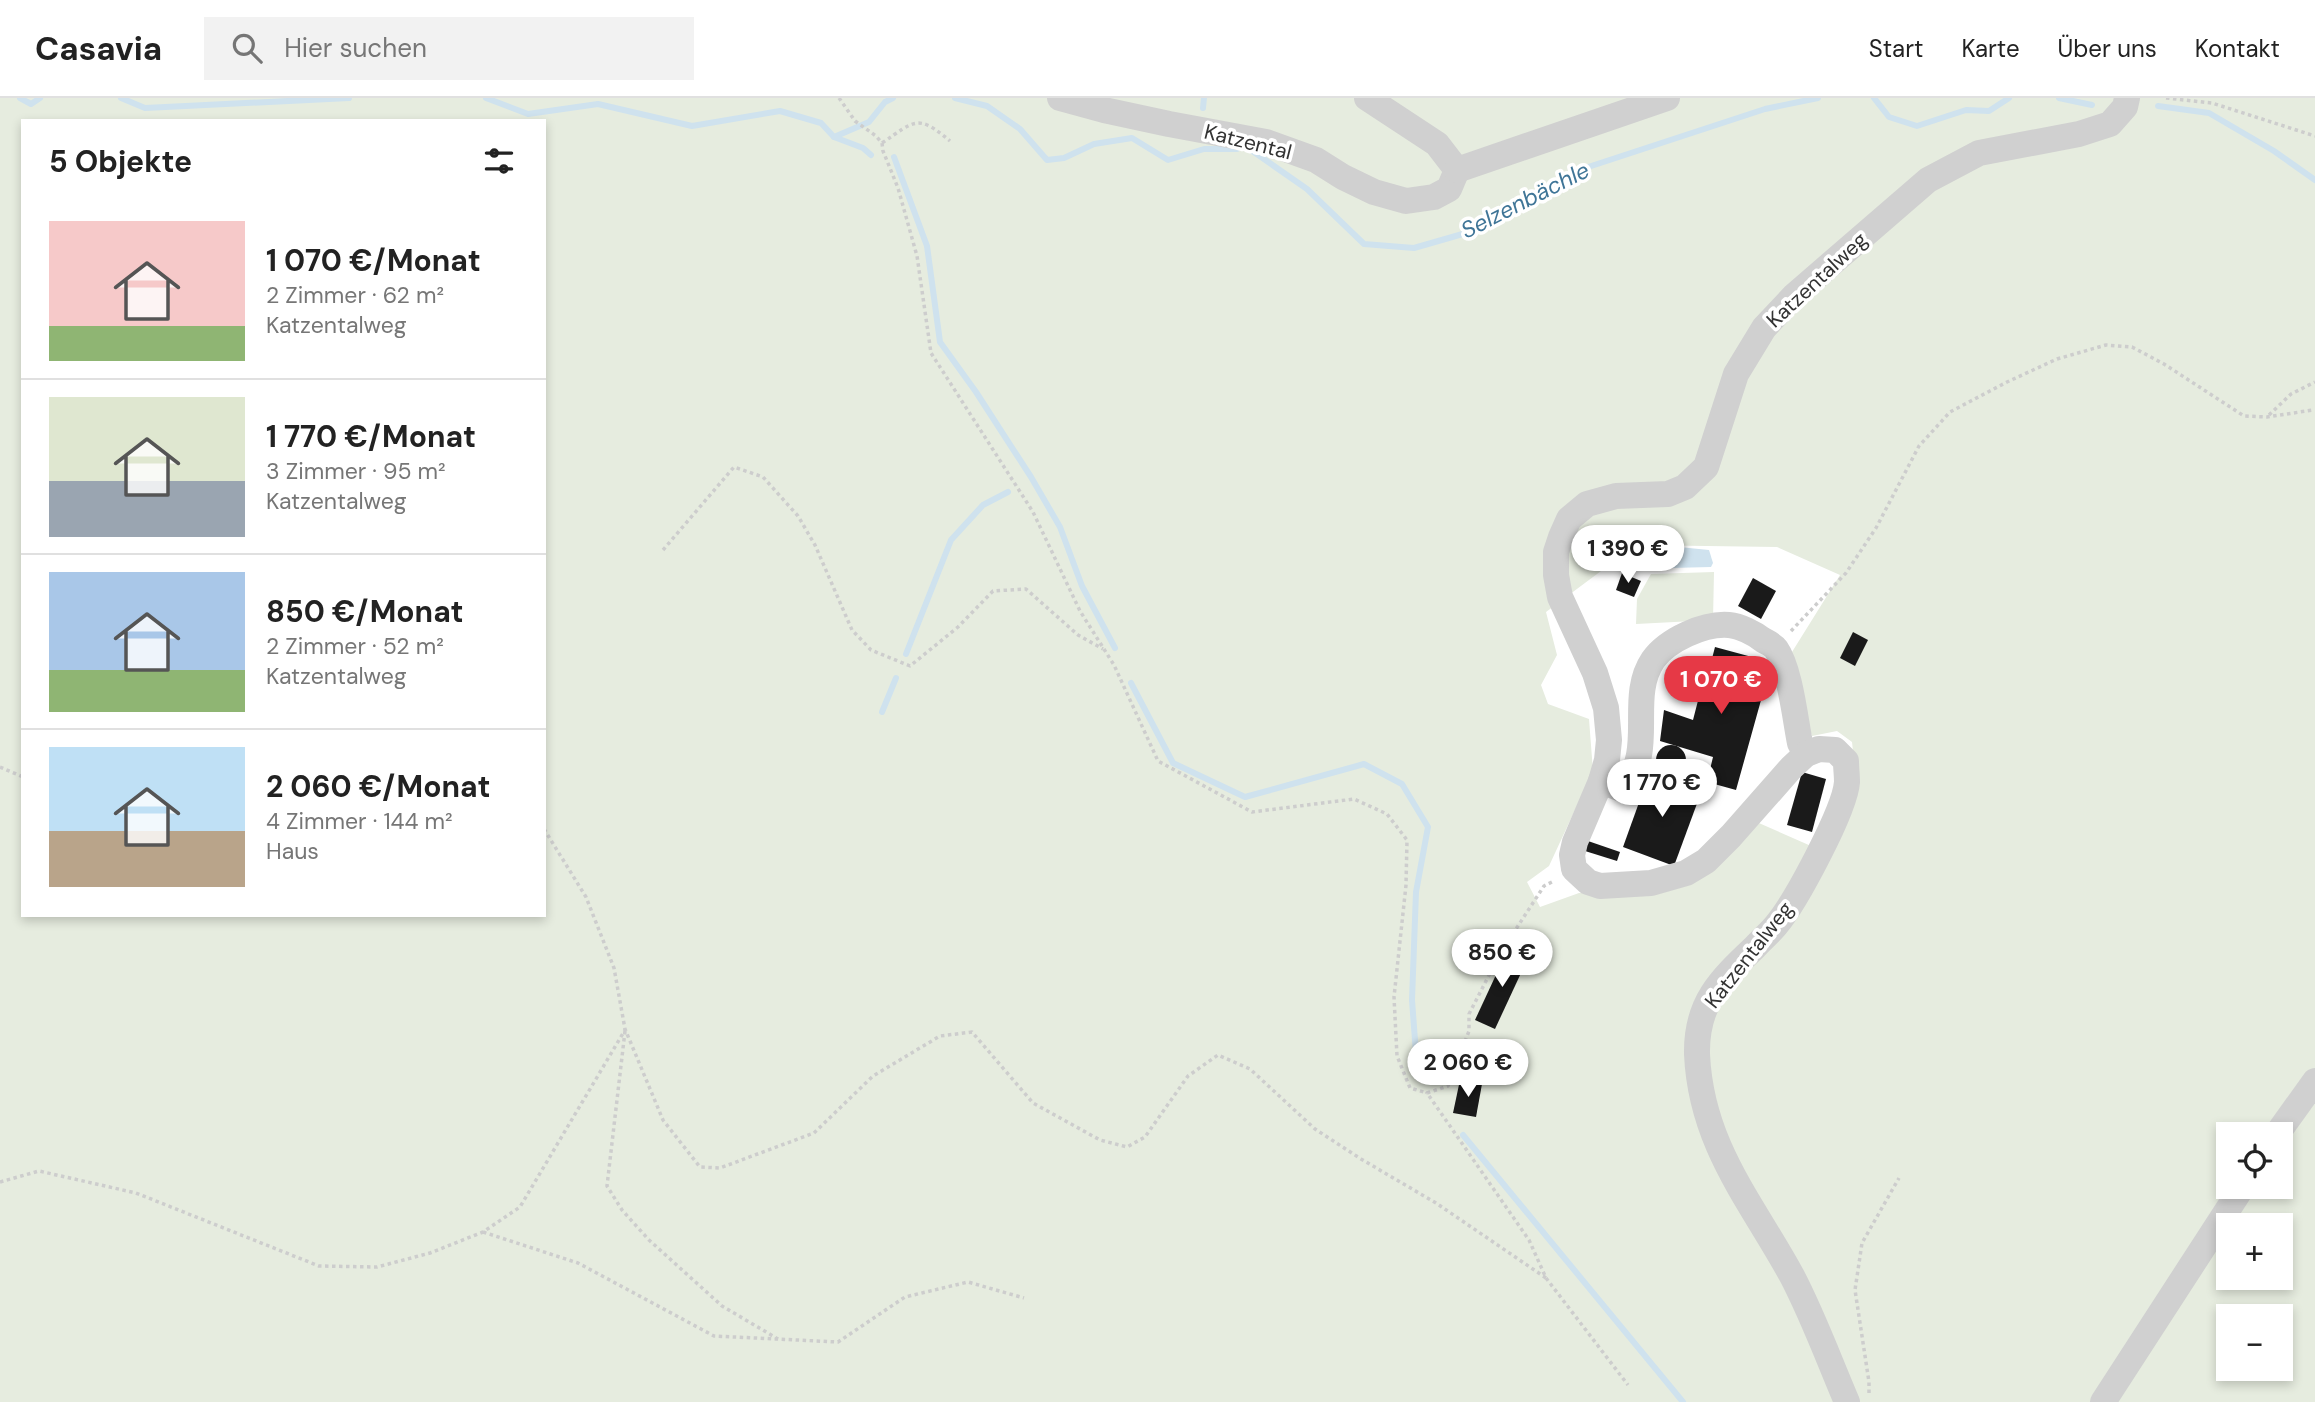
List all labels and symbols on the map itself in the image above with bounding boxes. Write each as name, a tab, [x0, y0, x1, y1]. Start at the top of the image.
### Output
street label: Katzental	[1201, 118, 1295, 166]
water label: Selzenbächle	[1456, 155, 1594, 245]
street label: Katzentalweg	[1761, 226, 1874, 334]
pin: 1 390 €	[1563, 526, 1693, 585]
pin: 1 070 €	[1656, 656, 1786, 716]
pin: 1 770 €	[1597, 760, 1727, 819]
street label: Katzentalweg	[1698, 896, 1800, 1014]
pin: 850 €	[1453, 930, 1551, 989]
pin: 2 060 €	[1403, 1040, 1533, 1099]

